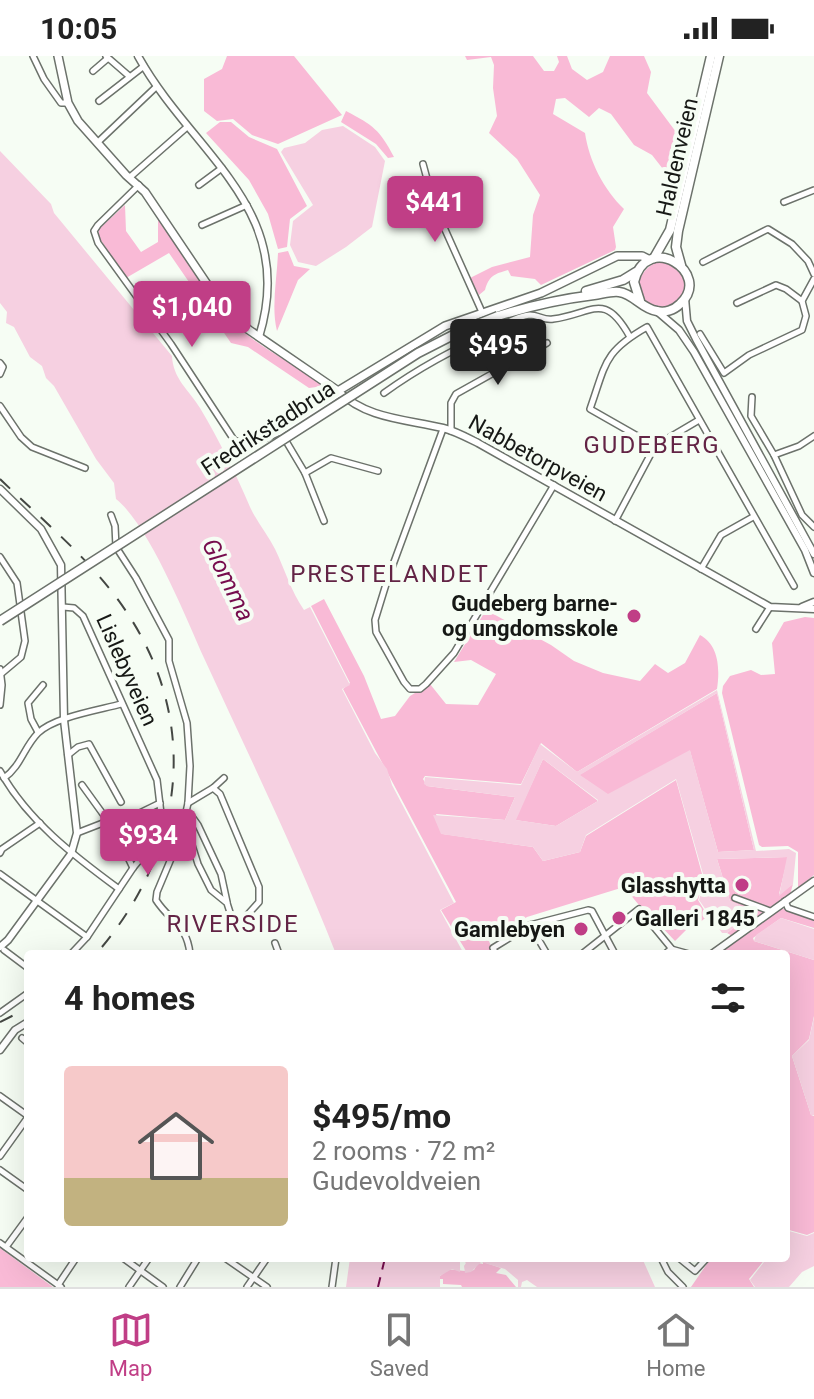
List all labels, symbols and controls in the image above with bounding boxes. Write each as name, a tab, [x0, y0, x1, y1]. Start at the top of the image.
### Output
text: 10:05	[40, 11, 117, 46]
street label: Haldenveien	[651, 95, 703, 219]
pin: $441	[388, 176, 482, 244]
text: $441	[405, 187, 465, 217]
pin: $1,040	[127, 281, 257, 349]
text: $1,040	[152, 292, 232, 322]
pin: $495	[451, 319, 545, 387]
text: $495	[468, 330, 528, 360]
street label: Fredrikstadbrua	[197, 376, 339, 480]
street label: Nabbetorpveien	[464, 410, 612, 506]
district label: GUDEBERG	[583, 431, 721, 459]
water label: Glomma	[196, 534, 260, 626]
district label: PRESTELANDET	[290, 560, 490, 588]
place label: Gudeberg barne- og ungdomsskole	[442, 591, 618, 641]
marker: Gudeberg barne- og ungdomsskole	[625, 607, 643, 625]
street label: Lislebyveien	[91, 610, 163, 730]
pin: $934	[101, 809, 195, 877]
text: $934	[118, 820, 178, 850]
place label: Glasshytta	[621, 873, 726, 898]
marker: Glasshytta	[733, 876, 751, 894]
place label: Galleri 1845	[635, 906, 755, 931]
marker: Galleri 1845	[610, 909, 628, 927]
district label: RIVERSIDE	[166, 910, 300, 938]
place label: Gamlebyen	[454, 917, 565, 942]
marker: Gamlebyen	[572, 920, 590, 938]
icon: filters	[706, 976, 750, 1020]
text: 4 homes	[64, 978, 195, 1018]
text: $495/mo	[312, 1096, 451, 1136]
icon: home	[128, 1098, 224, 1194]
text: 2 rooms · 72 m²	[312, 1136, 495, 1166]
text: Gudevoldveien	[312, 1166, 481, 1196]
tab: Map	[109, 1308, 153, 1381]
tab: Saved	[370, 1308, 429, 1381]
tab: Home	[646, 1308, 705, 1381]

